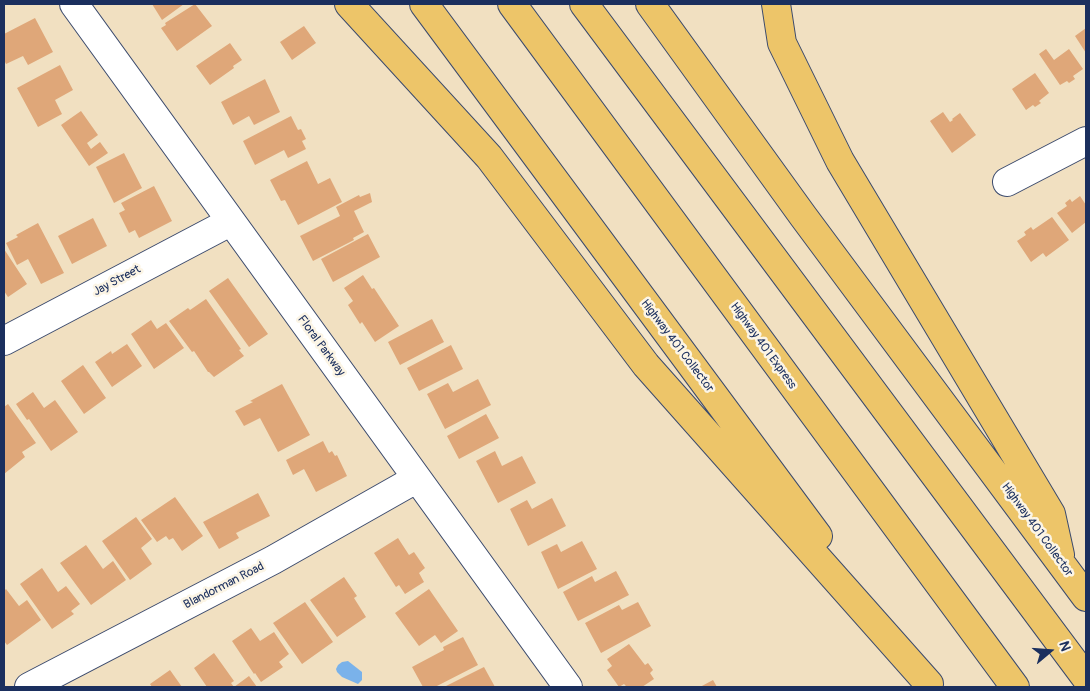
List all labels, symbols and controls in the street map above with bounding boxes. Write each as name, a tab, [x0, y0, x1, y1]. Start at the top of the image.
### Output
street label: Jay Street	[91, 263, 143, 299]
street label: Highway 401 Collector	[637, 297, 717, 395]
street label: Highway 401 Express	[727, 300, 799, 392]
street label: Floral Parkway	[294, 313, 348, 379]
street label: Highway 401 Collector	[998, 480, 1076, 580]
street label: Blandorman Road	[181, 560, 267, 612]
north arrow	[1025, 626, 1075, 676]
text: N	[1055, 639, 1074, 653]

